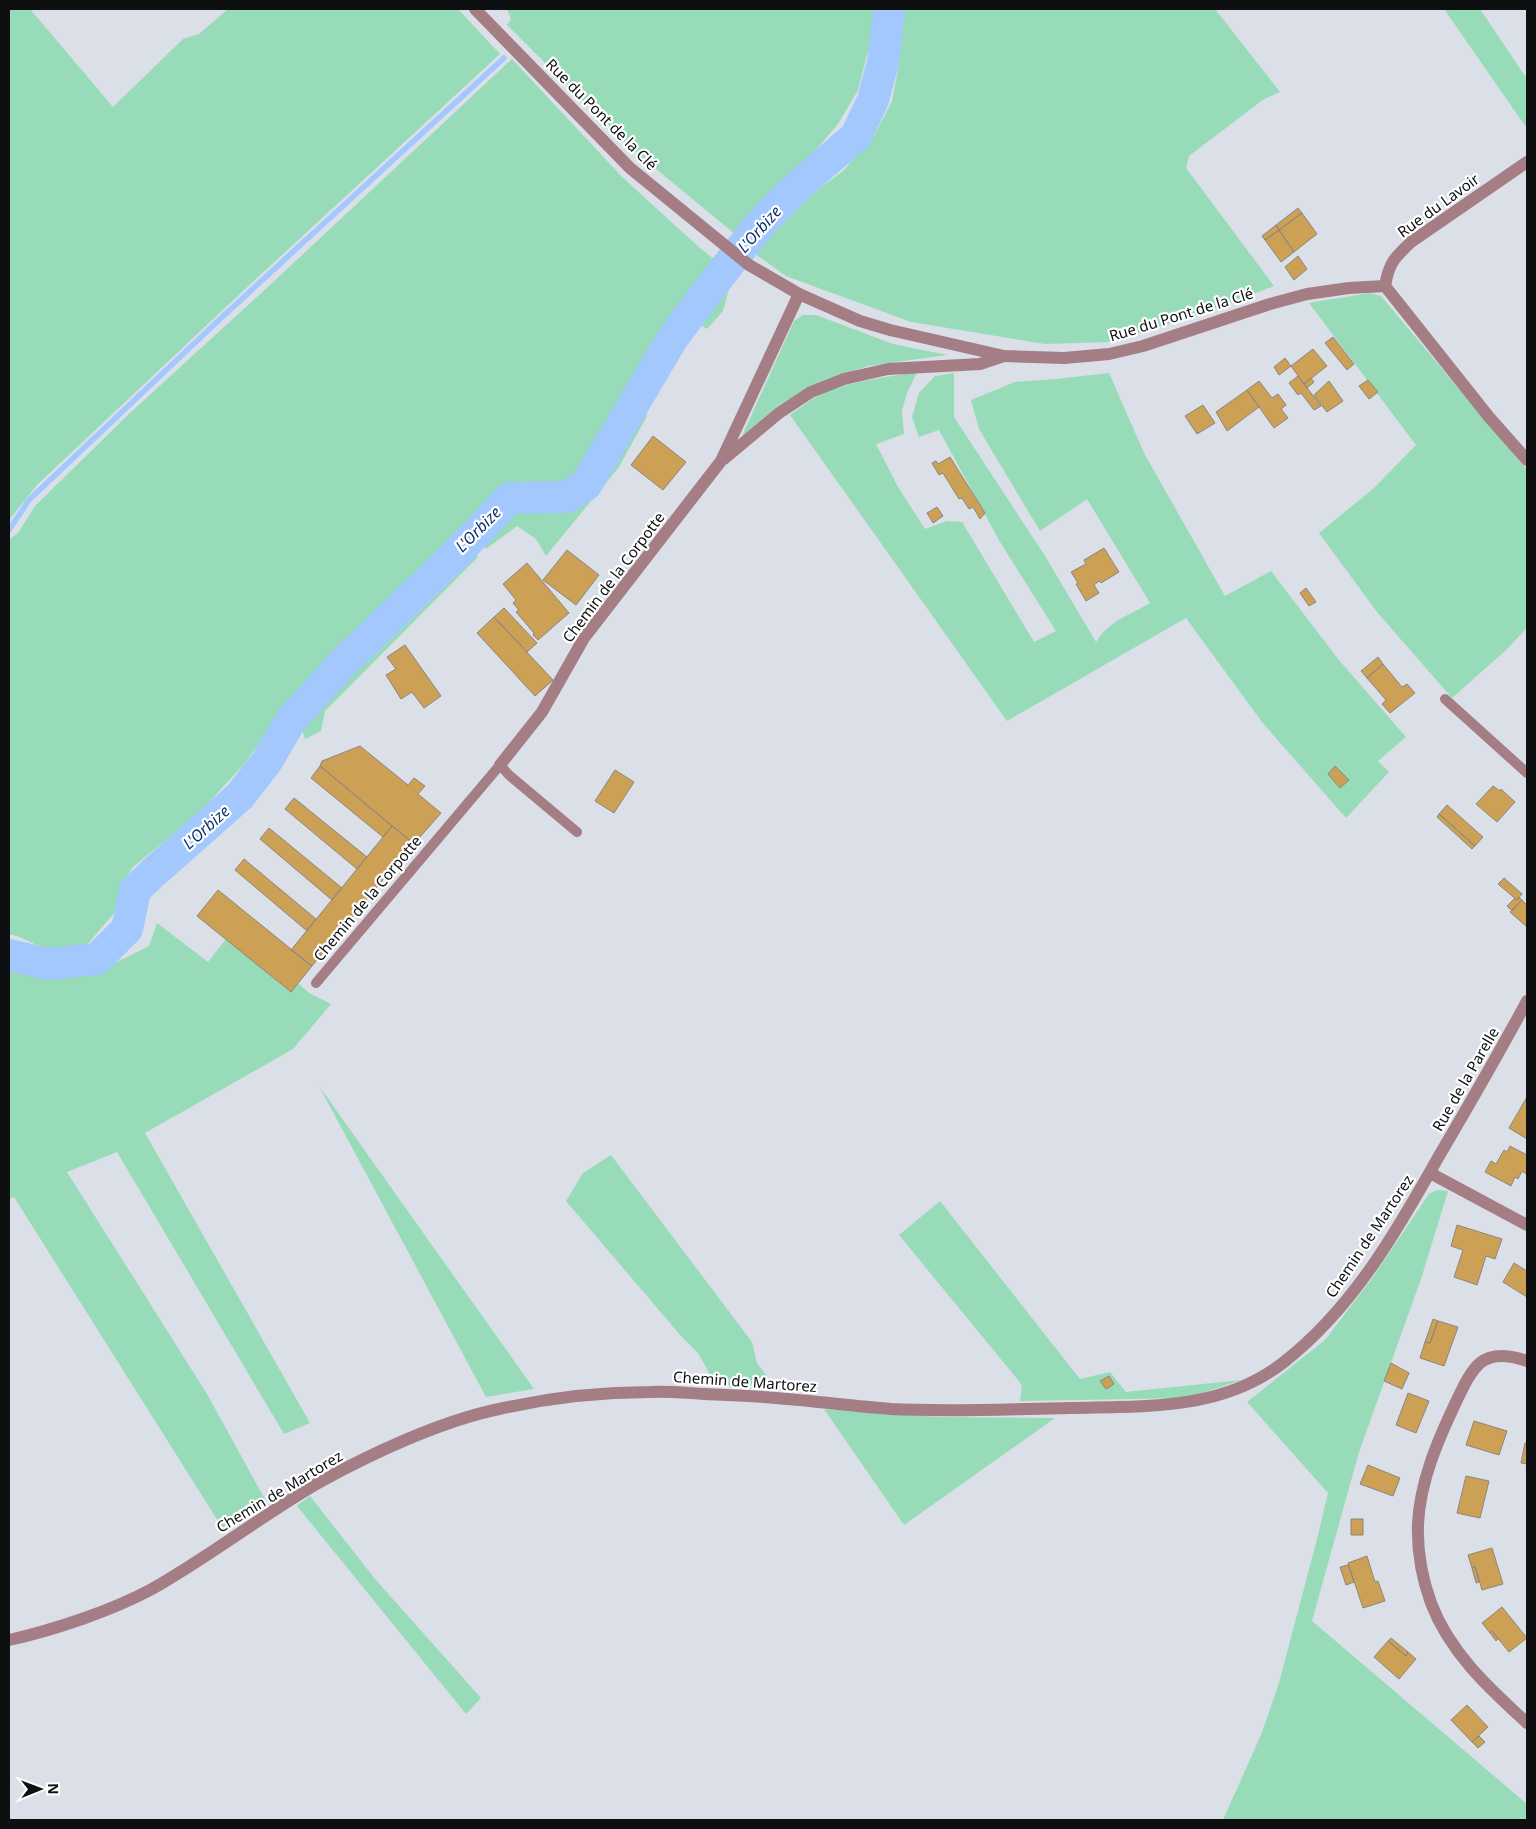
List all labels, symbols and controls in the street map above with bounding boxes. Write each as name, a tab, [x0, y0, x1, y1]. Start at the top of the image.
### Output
street label: Rue du Pont de la Clé	[542, 54, 662, 174]
street label: Rue du Lavoir	[1393, 169, 1483, 241]
water label: L'Orbize	[732, 201, 786, 257]
street label: Rue du Pont de la Clé	[1107, 283, 1255, 345]
water label: L'Orbize	[450, 501, 506, 557]
street label: Chemin de la Corpotte	[557, 508, 669, 646]
water label: L'Orbize	[178, 800, 234, 854]
street label: Chemin de la Corpotte	[308, 831, 426, 965]
street label: Rue de la Parelle	[1427, 1023, 1503, 1135]
street label: Chemin de Martorez	[1320, 1171, 1418, 1301]
street label: Chemin de Martorez	[673, 1366, 817, 1396]
street label: Chemin de Martorez	[212, 1445, 346, 1537]
north arrow	[15, 1764, 65, 1814]
text: N	[44, 1783, 63, 1795]

